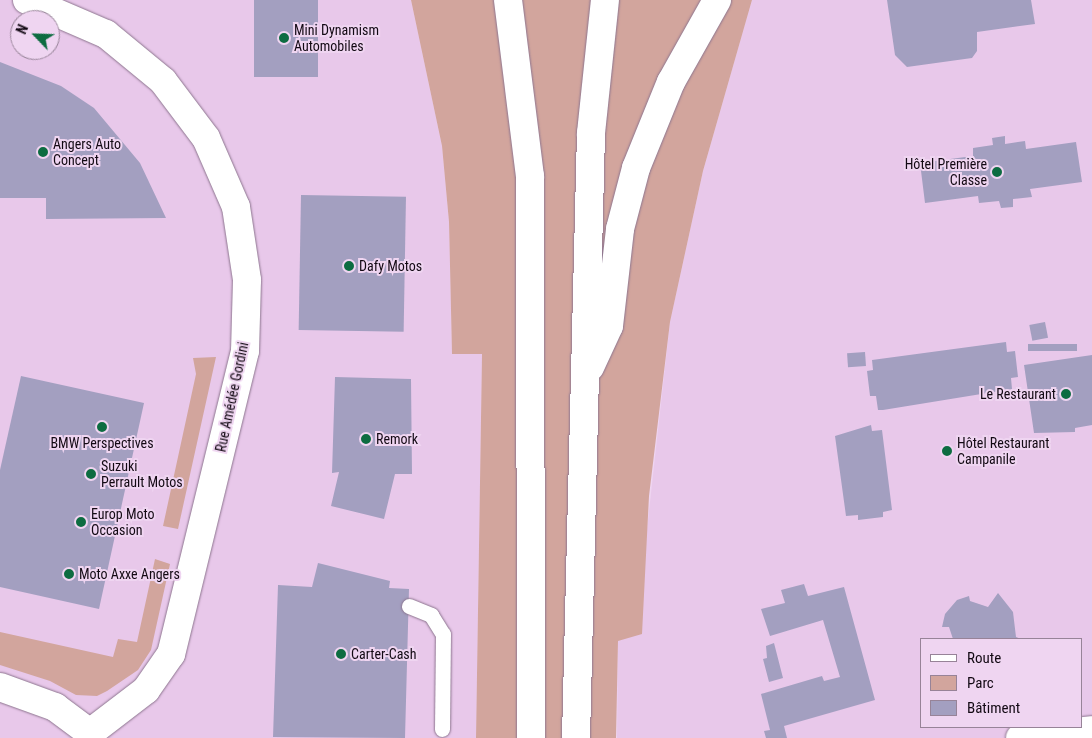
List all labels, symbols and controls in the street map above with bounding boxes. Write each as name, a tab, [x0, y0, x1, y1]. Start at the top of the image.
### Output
north arrow	[10, 10, 60, 60]
text: N	[13, 22, 31, 36]
place label: Mini Dynamism Automobiles	[294, 22, 379, 54]
marker: Mini Dynamism Automobiles	[278, 32, 290, 44]
place label: Angers Auto Concept	[53, 136, 121, 168]
marker: Angers Auto Concept	[37, 146, 49, 158]
place label: Hôtel Première Classe	[905, 156, 987, 188]
marker: Hôtel Première Classe	[991, 166, 1003, 178]
place label: Dafy Motos	[359, 258, 422, 274]
marker: Dafy Motos	[343, 260, 355, 272]
street label: Rue Amédée Gordini	[212, 340, 252, 454]
place label: Le Restaurant	[980, 386, 1056, 402]
marker: Le Restaurant	[1060, 388, 1072, 400]
marker: BMW Perspectives	[96, 421, 108, 433]
place label: Remork	[376, 431, 418, 447]
marker: Remork	[360, 433, 372, 445]
place label: BMW Perspectives	[50, 435, 154, 451]
place label: Hôtel Restaurant Campanile	[957, 435, 1049, 468]
marker: Hôtel Restaurant Campanile	[941, 445, 953, 457]
place label: Suzuki Perrault Motos	[101, 458, 183, 491]
marker: Suzuki Perrault Motos	[85, 468, 97, 480]
place label: Europ Moto Occasion	[91, 506, 155, 538]
marker: Europ Moto Occasion	[75, 516, 87, 528]
place label: Moto Axxe Angers	[79, 566, 180, 582]
marker: Moto Axxe Angers	[63, 568, 75, 580]
legend	[920, 638, 1082, 728]
place label: Carter-Cash	[351, 646, 416, 662]
marker: Carter-Cash	[335, 648, 347, 660]
text: Route	[967, 649, 1001, 667]
text: Parc	[967, 674, 994, 692]
text: Bâtiment	[967, 699, 1020, 717]

